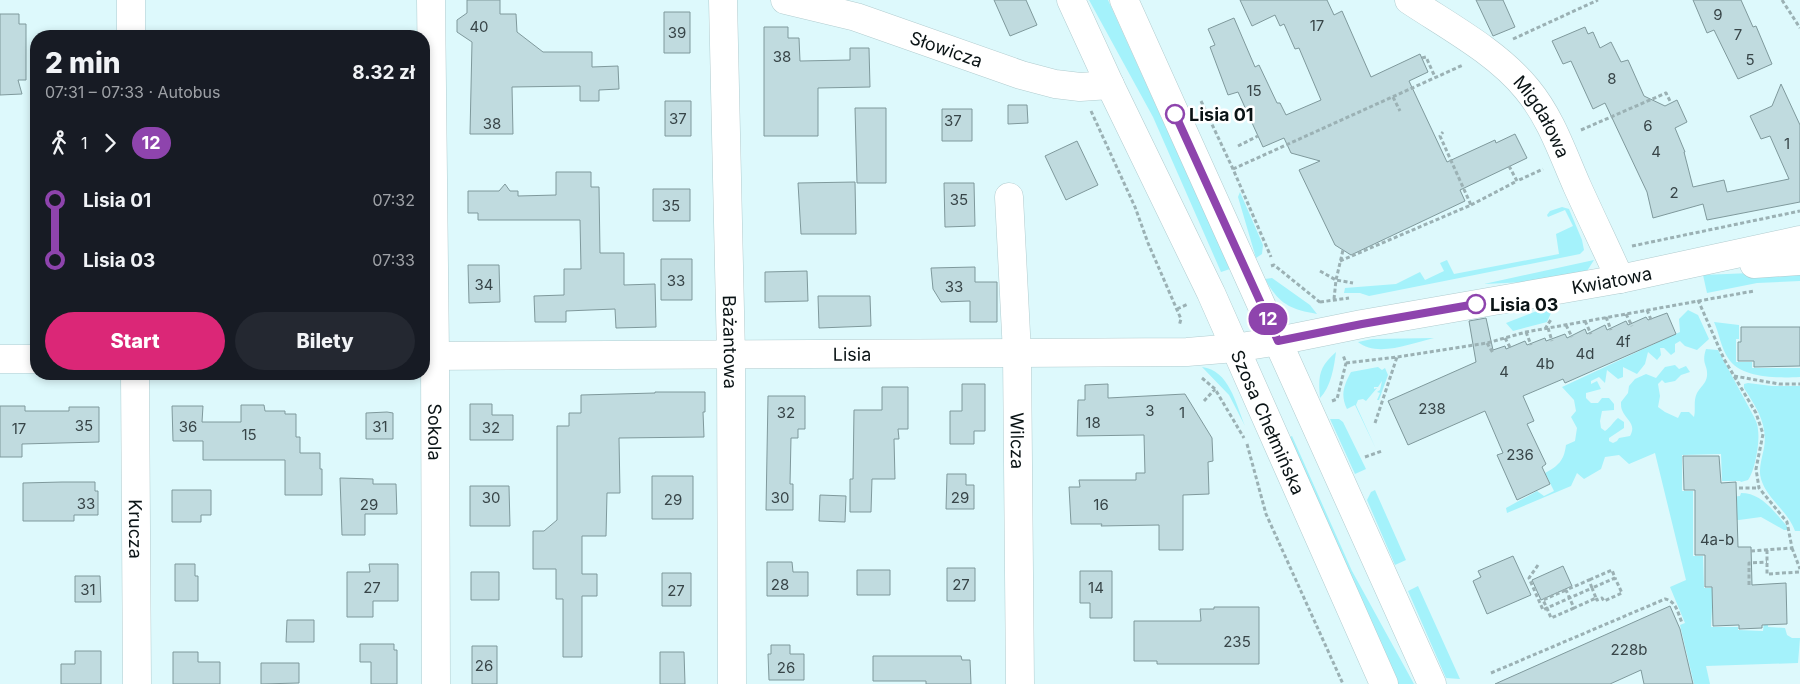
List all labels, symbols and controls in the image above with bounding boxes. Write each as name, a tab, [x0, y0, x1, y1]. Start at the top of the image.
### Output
house number: 9	[1713, 5, 1723, 24]
house number: 17	[1310, 16, 1324, 35]
house number: 40	[469, 17, 489, 36]
house number: 39	[668, 23, 686, 42]
house number: 7	[1734, 25, 1742, 44]
street label: Słowicza	[907, 26, 986, 71]
text: 2 min	[45, 46, 121, 80]
house number: 38	[773, 47, 791, 66]
house number: 5	[1745, 50, 1755, 69]
text: 8.32 zł	[352, 61, 415, 84]
house number: 8	[1607, 69, 1617, 88]
street label: Migdałowa	[1510, 71, 1574, 161]
house number: 15	[1246, 81, 1262, 100]
text: 07:31 – 07:33 · Autobus	[45, 82, 220, 102]
marker: Lisia 01	[1165, 104, 1185, 124]
place label: Lisia 01	[1189, 104, 1254, 125]
house number: 37	[669, 109, 687, 128]
house number: 37	[944, 111, 962, 130]
house number: 38	[483, 114, 501, 133]
house number: 6	[1643, 116, 1653, 135]
icon: walk	[45, 129, 73, 157]
icon: forward	[96, 129, 124, 157]
text: 12	[142, 132, 161, 153]
text: 1	[81, 133, 88, 153]
house number: 1	[1784, 134, 1790, 153]
house number: 4	[1651, 142, 1661, 161]
house number: 2	[1669, 183, 1679, 202]
text: Lisia 01	[83, 189, 151, 212]
text: 07:32	[372, 190, 415, 210]
house number: 35	[950, 190, 968, 209]
house number: 35	[662, 196, 680, 215]
text: Lisia 03	[83, 249, 155, 272]
text: 07:33	[372, 250, 415, 270]
street label: Kwiatowa	[1570, 262, 1654, 298]
house number: 33	[667, 271, 685, 290]
house number: 34	[475, 275, 493, 294]
house number: 33	[945, 277, 963, 296]
marker: Lisia 03	[1466, 294, 1486, 314]
place label: Lisia 03	[1490, 294, 1558, 315]
street label: Bażantowa	[719, 295, 742, 389]
line badge: 12	[1246, 303, 1290, 335]
text: 12	[1258, 308, 1278, 329]
button: Start	[45, 312, 225, 370]
button: Bilety	[235, 312, 415, 370]
house number: 4f	[1615, 332, 1631, 351]
street label: Lisia	[833, 343, 871, 364]
house number: 4d	[1576, 344, 1594, 363]
street label: Szosa Chełmińska	[1227, 347, 1309, 498]
house number: 4b	[1536, 354, 1554, 373]
house number: 4	[1499, 362, 1509, 381]
house number: 238	[1418, 399, 1446, 418]
house number: 3	[1145, 401, 1155, 420]
street label: Sokola	[425, 403, 446, 461]
house number: 32	[777, 403, 795, 422]
house number: 1	[1179, 403, 1185, 422]
street label: Wilcza	[1007, 412, 1029, 469]
house number: 18	[1085, 413, 1101, 432]
house number: 35	[75, 416, 93, 435]
house number: 36	[179, 417, 197, 436]
house number: 31	[372, 417, 388, 436]
house number: 32	[482, 418, 500, 437]
house number: 17	[12, 419, 26, 438]
house number: 15	[241, 425, 257, 444]
house number: 236	[1506, 445, 1534, 464]
house number: 30	[482, 488, 500, 507]
house number: 30	[771, 488, 789, 507]
house number: 29	[951, 488, 969, 507]
house number: 29	[664, 490, 682, 509]
house number: 33	[77, 494, 95, 513]
house number: 29	[360, 495, 378, 514]
house number: 16	[1093, 495, 1109, 514]
street label: Krucza	[125, 499, 147, 559]
house number: 4a-b	[1700, 530, 1734, 549]
house number: 28	[771, 575, 789, 594]
house number: 27	[952, 575, 970, 594]
house number: 27	[363, 578, 381, 597]
house number: 14	[1088, 578, 1104, 597]
house number: 31	[80, 580, 96, 599]
house number: 27	[667, 581, 685, 600]
house number: 235	[1223, 632, 1251, 651]
house number: 228b	[1611, 640, 1647, 659]
house number: 26	[475, 656, 493, 675]
house number: 26	[777, 658, 795, 677]

